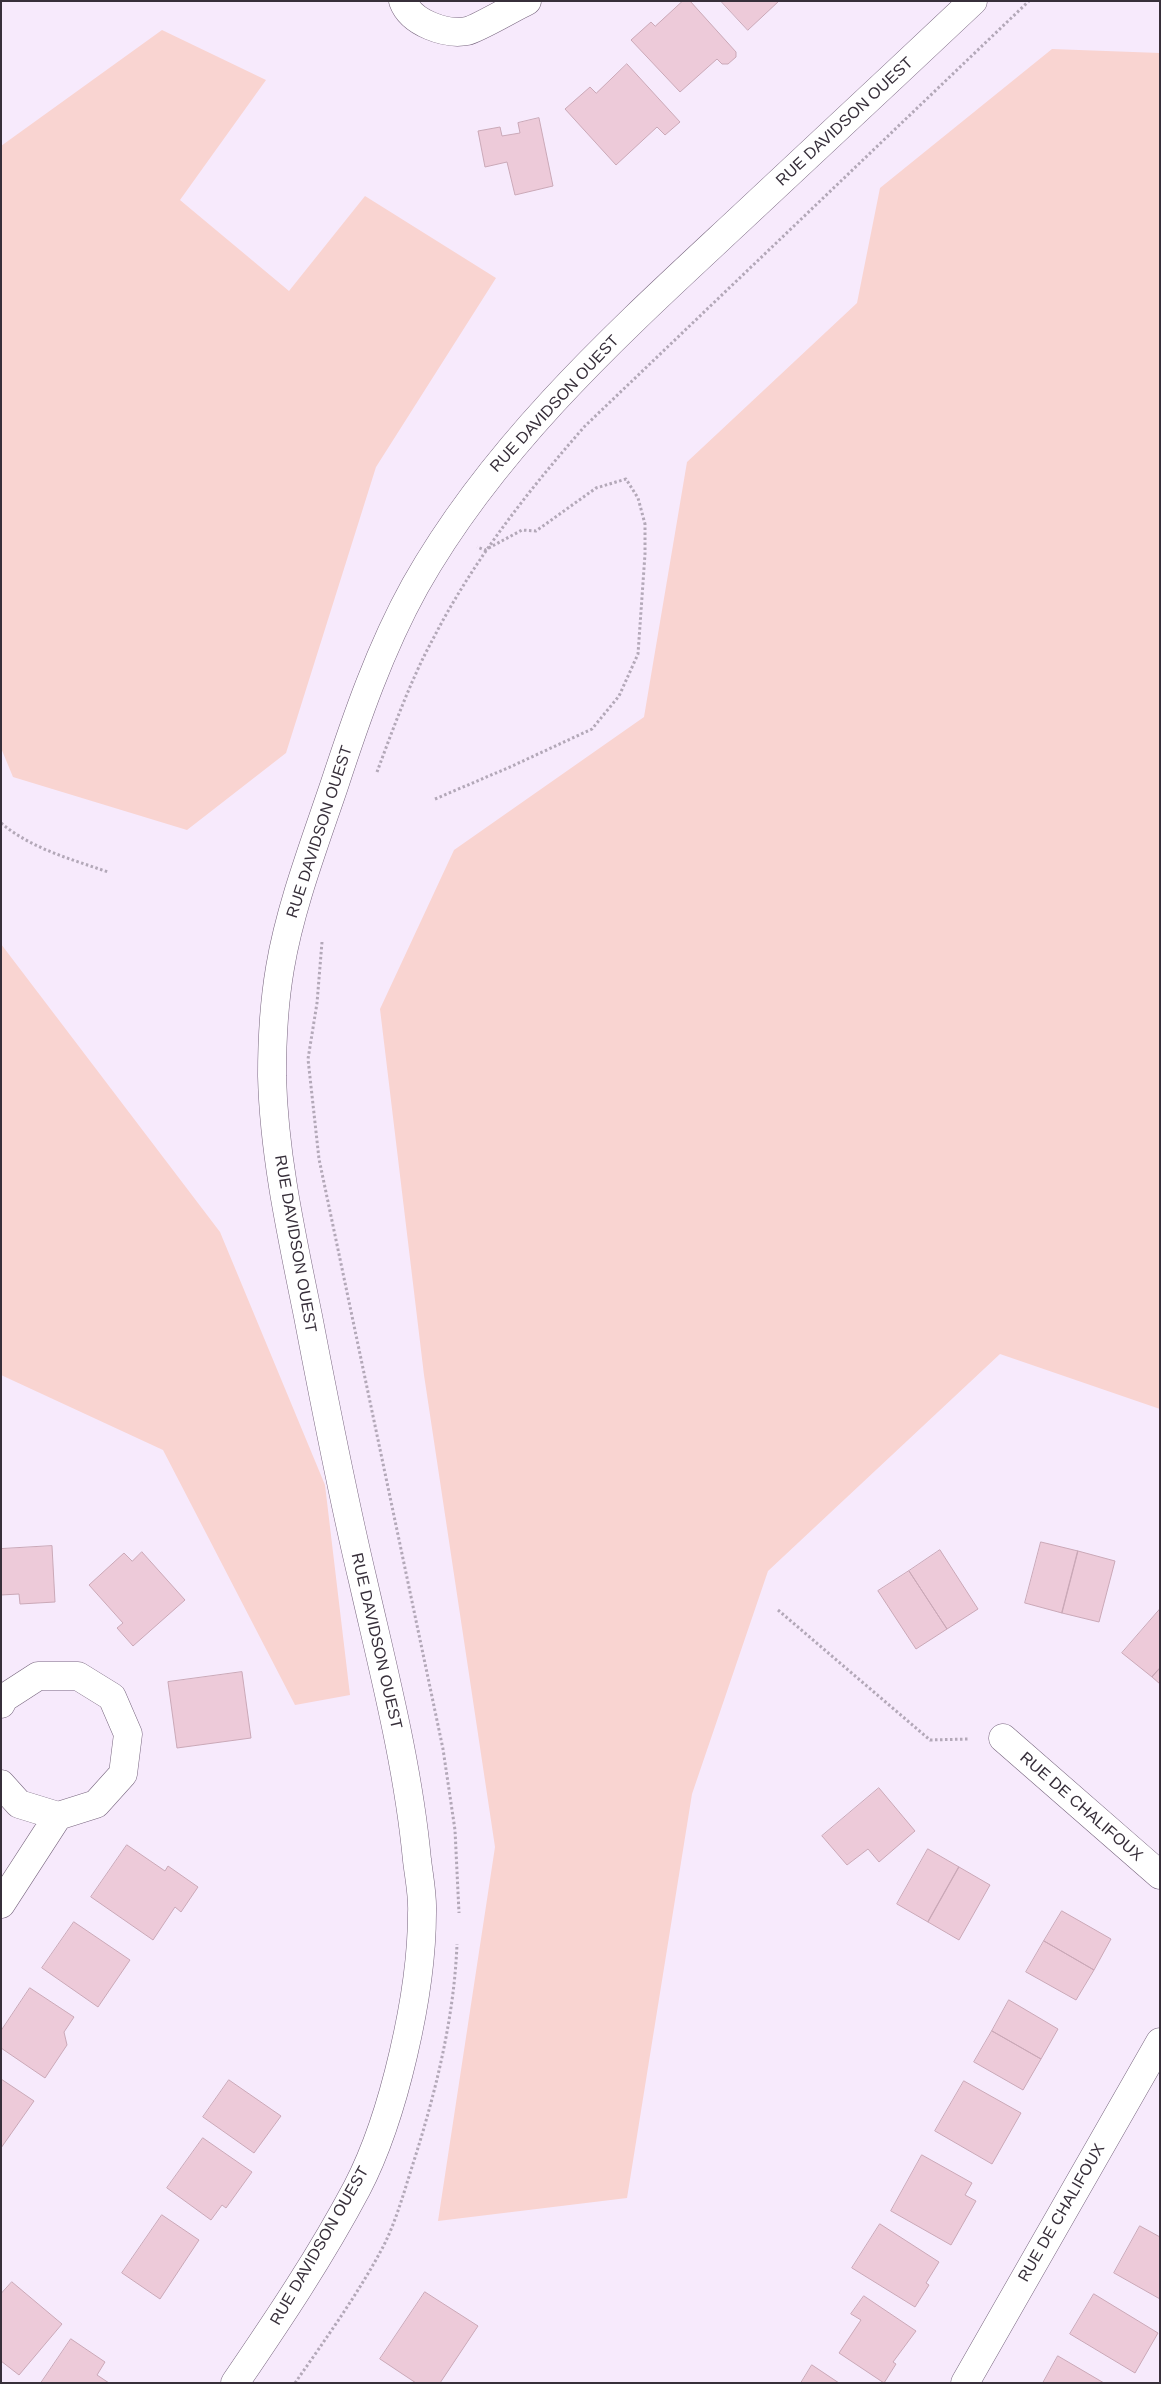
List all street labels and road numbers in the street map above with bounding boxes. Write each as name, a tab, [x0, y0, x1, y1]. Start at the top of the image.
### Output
street label: RUE DAVIDSON OUEST	[773, 54, 917, 190]
street label: RUE DAVIDSON OUEST	[487, 332, 623, 476]
street label: RUE DAVIDSON OUEST	[283, 743, 357, 921]
street label: RUE DAVIDSON OUEST	[270, 1154, 320, 1334]
street label: RUE DAVIDSON OUEST	[346, 1551, 406, 1731]
street label: RUE DE CHALIFOUX	[1016, 1748, 1146, 1866]
street label: RUE DE CHALIFOUX	[1015, 2140, 1109, 2286]
street label: RUE DAVIDSON OUEST	[267, 2163, 373, 2329]

